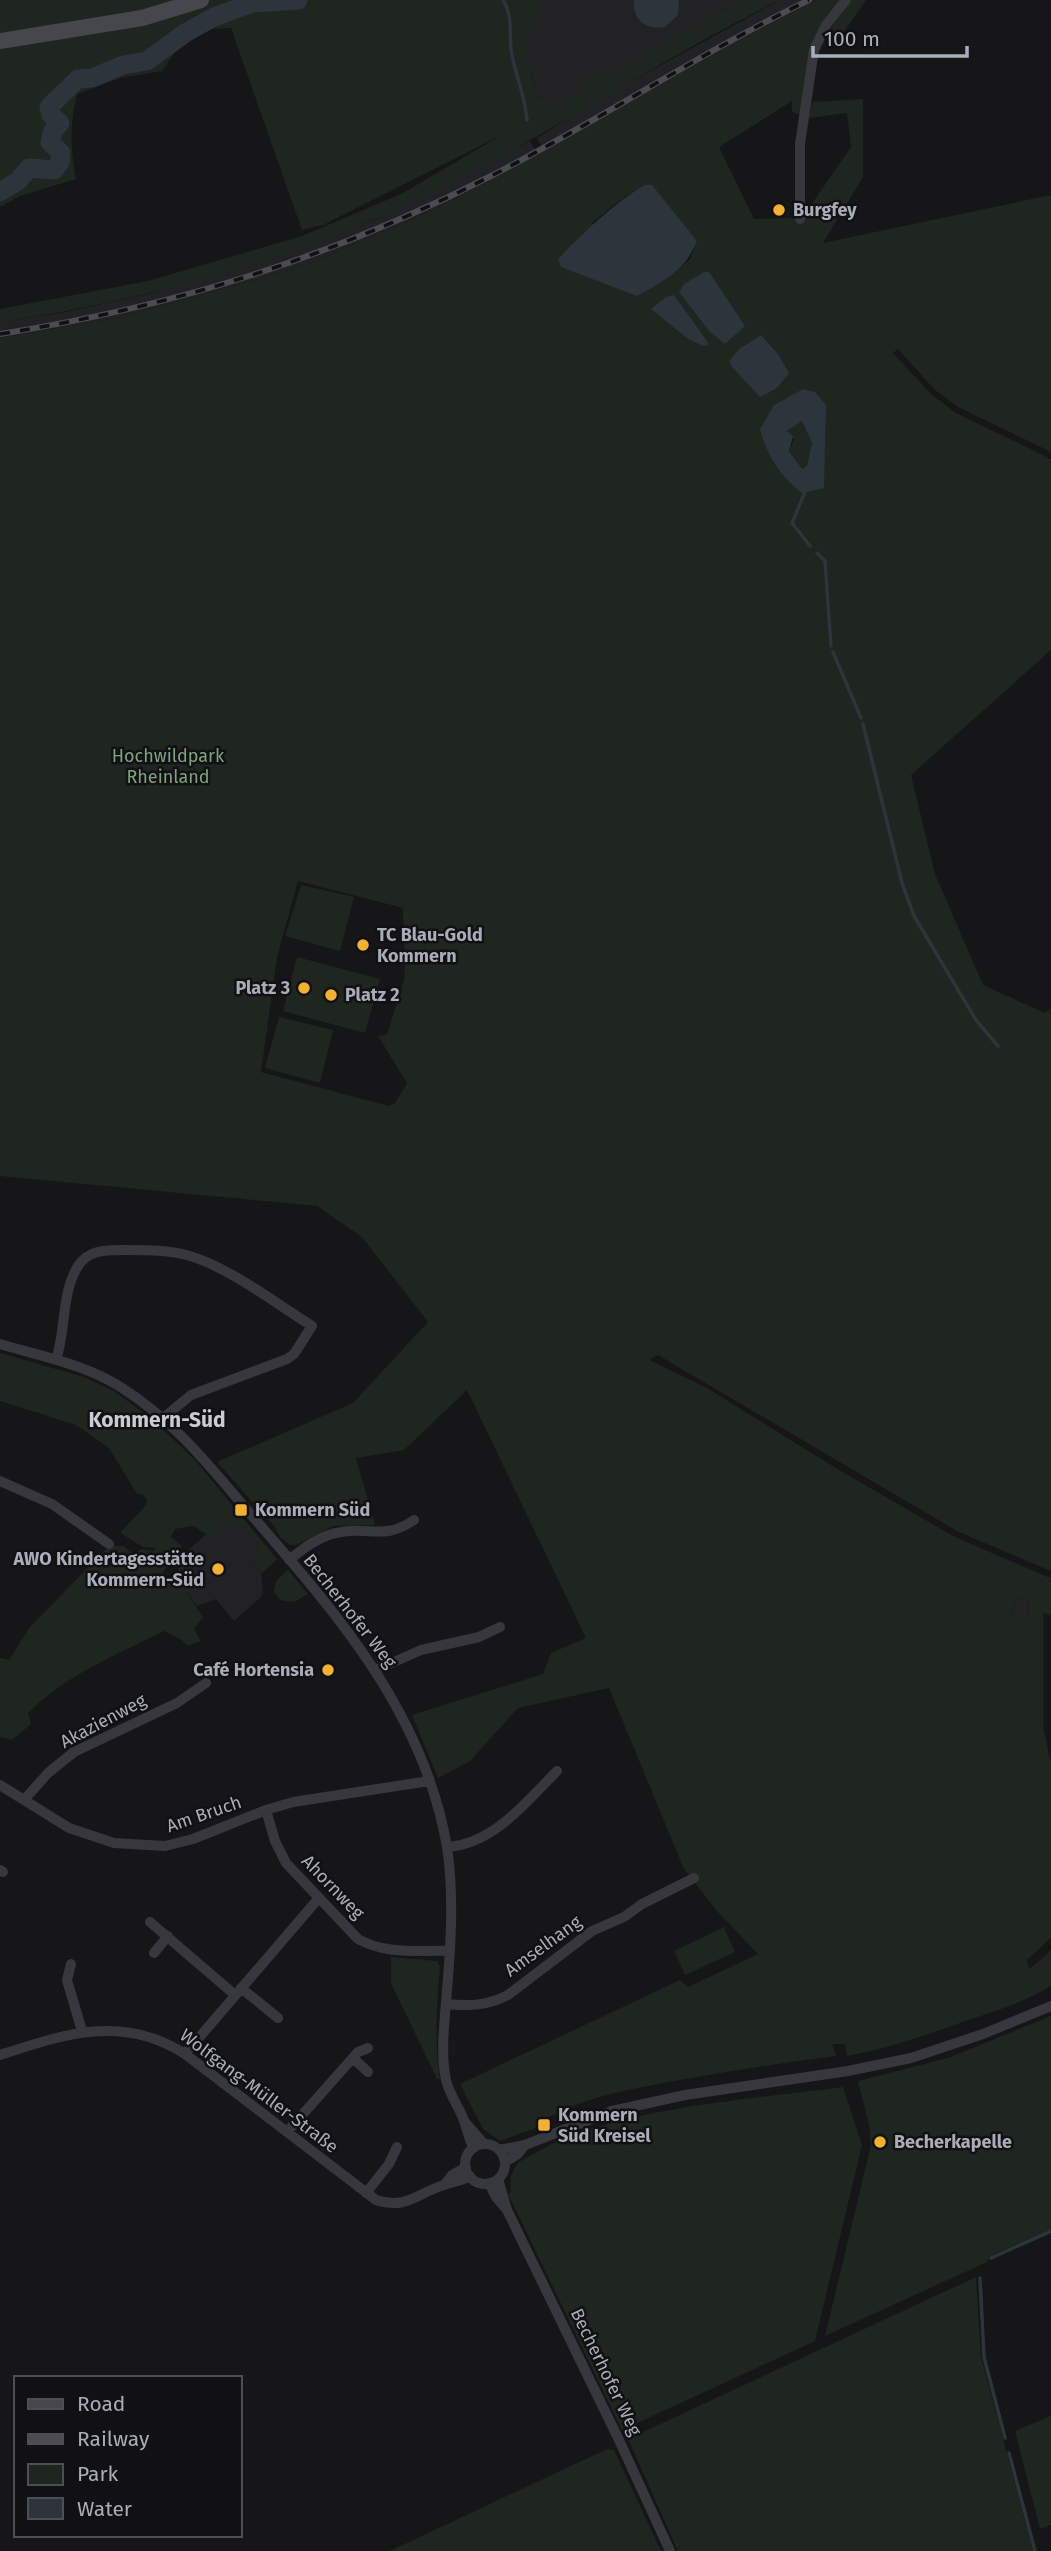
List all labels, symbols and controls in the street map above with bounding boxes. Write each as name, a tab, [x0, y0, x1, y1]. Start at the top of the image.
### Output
scale bar	[813, 14, 967, 58]
text: 100 m	[824, 26, 880, 52]
place label: Burgfey	[793, 199, 857, 221]
marker: Burgfey	[771, 202, 787, 218]
park label: Hochwildpark Rheinland	[112, 745, 225, 788]
place label: TC Blau-Gold Kommern	[377, 924, 483, 967]
marker: TC Blau-Gold Kommern	[355, 937, 371, 953]
place label: Platz 3	[235, 977, 290, 999]
marker: Platz 3	[296, 980, 312, 996]
place label: Platz 2	[345, 984, 400, 1006]
marker: Platz 2	[323, 987, 339, 1003]
district label: Kommern-Süd	[88, 1407, 226, 1433]
place label: Kommern Süd	[255, 1499, 370, 1521]
marker: Kommern Süd	[233, 1502, 249, 1518]
place label: AWO Kindertagesstätte Kommern-Süd	[12, 1548, 204, 1591]
street label: Becherhofer Weg	[299, 1549, 402, 1673]
marker: AWO Kindertagesstätte Kommern-Süd	[210, 1561, 226, 1577]
place label: Café Hortensia	[193, 1659, 314, 1681]
marker: Café Hortensia	[320, 1662, 336, 1678]
street label: Akazienweg	[56, 1689, 150, 1753]
street label: Am Bruch	[164, 1791, 244, 1837]
street label: Ahornweg	[297, 1850, 369, 1924]
street label: Amselhang	[500, 1910, 586, 1981]
street label: Wolfgang-Müller-Straße	[175, 2024, 343, 2158]
place label: Kommern Süd Kreisel	[558, 2104, 651, 2147]
marker: Kommern Süd Kreisel	[536, 2117, 552, 2133]
place label: Becherkapelle	[894, 2131, 1012, 2153]
marker: Becherkapelle	[872, 2134, 888, 2150]
street label: Becherhofer Weg	[566, 2305, 647, 2440]
legend	[14, 2376, 242, 2537]
text: Road	[77, 2391, 125, 2417]
text: Railway	[77, 2426, 150, 2452]
text: Park	[77, 2461, 119, 2487]
text: Water	[77, 2496, 132, 2522]

